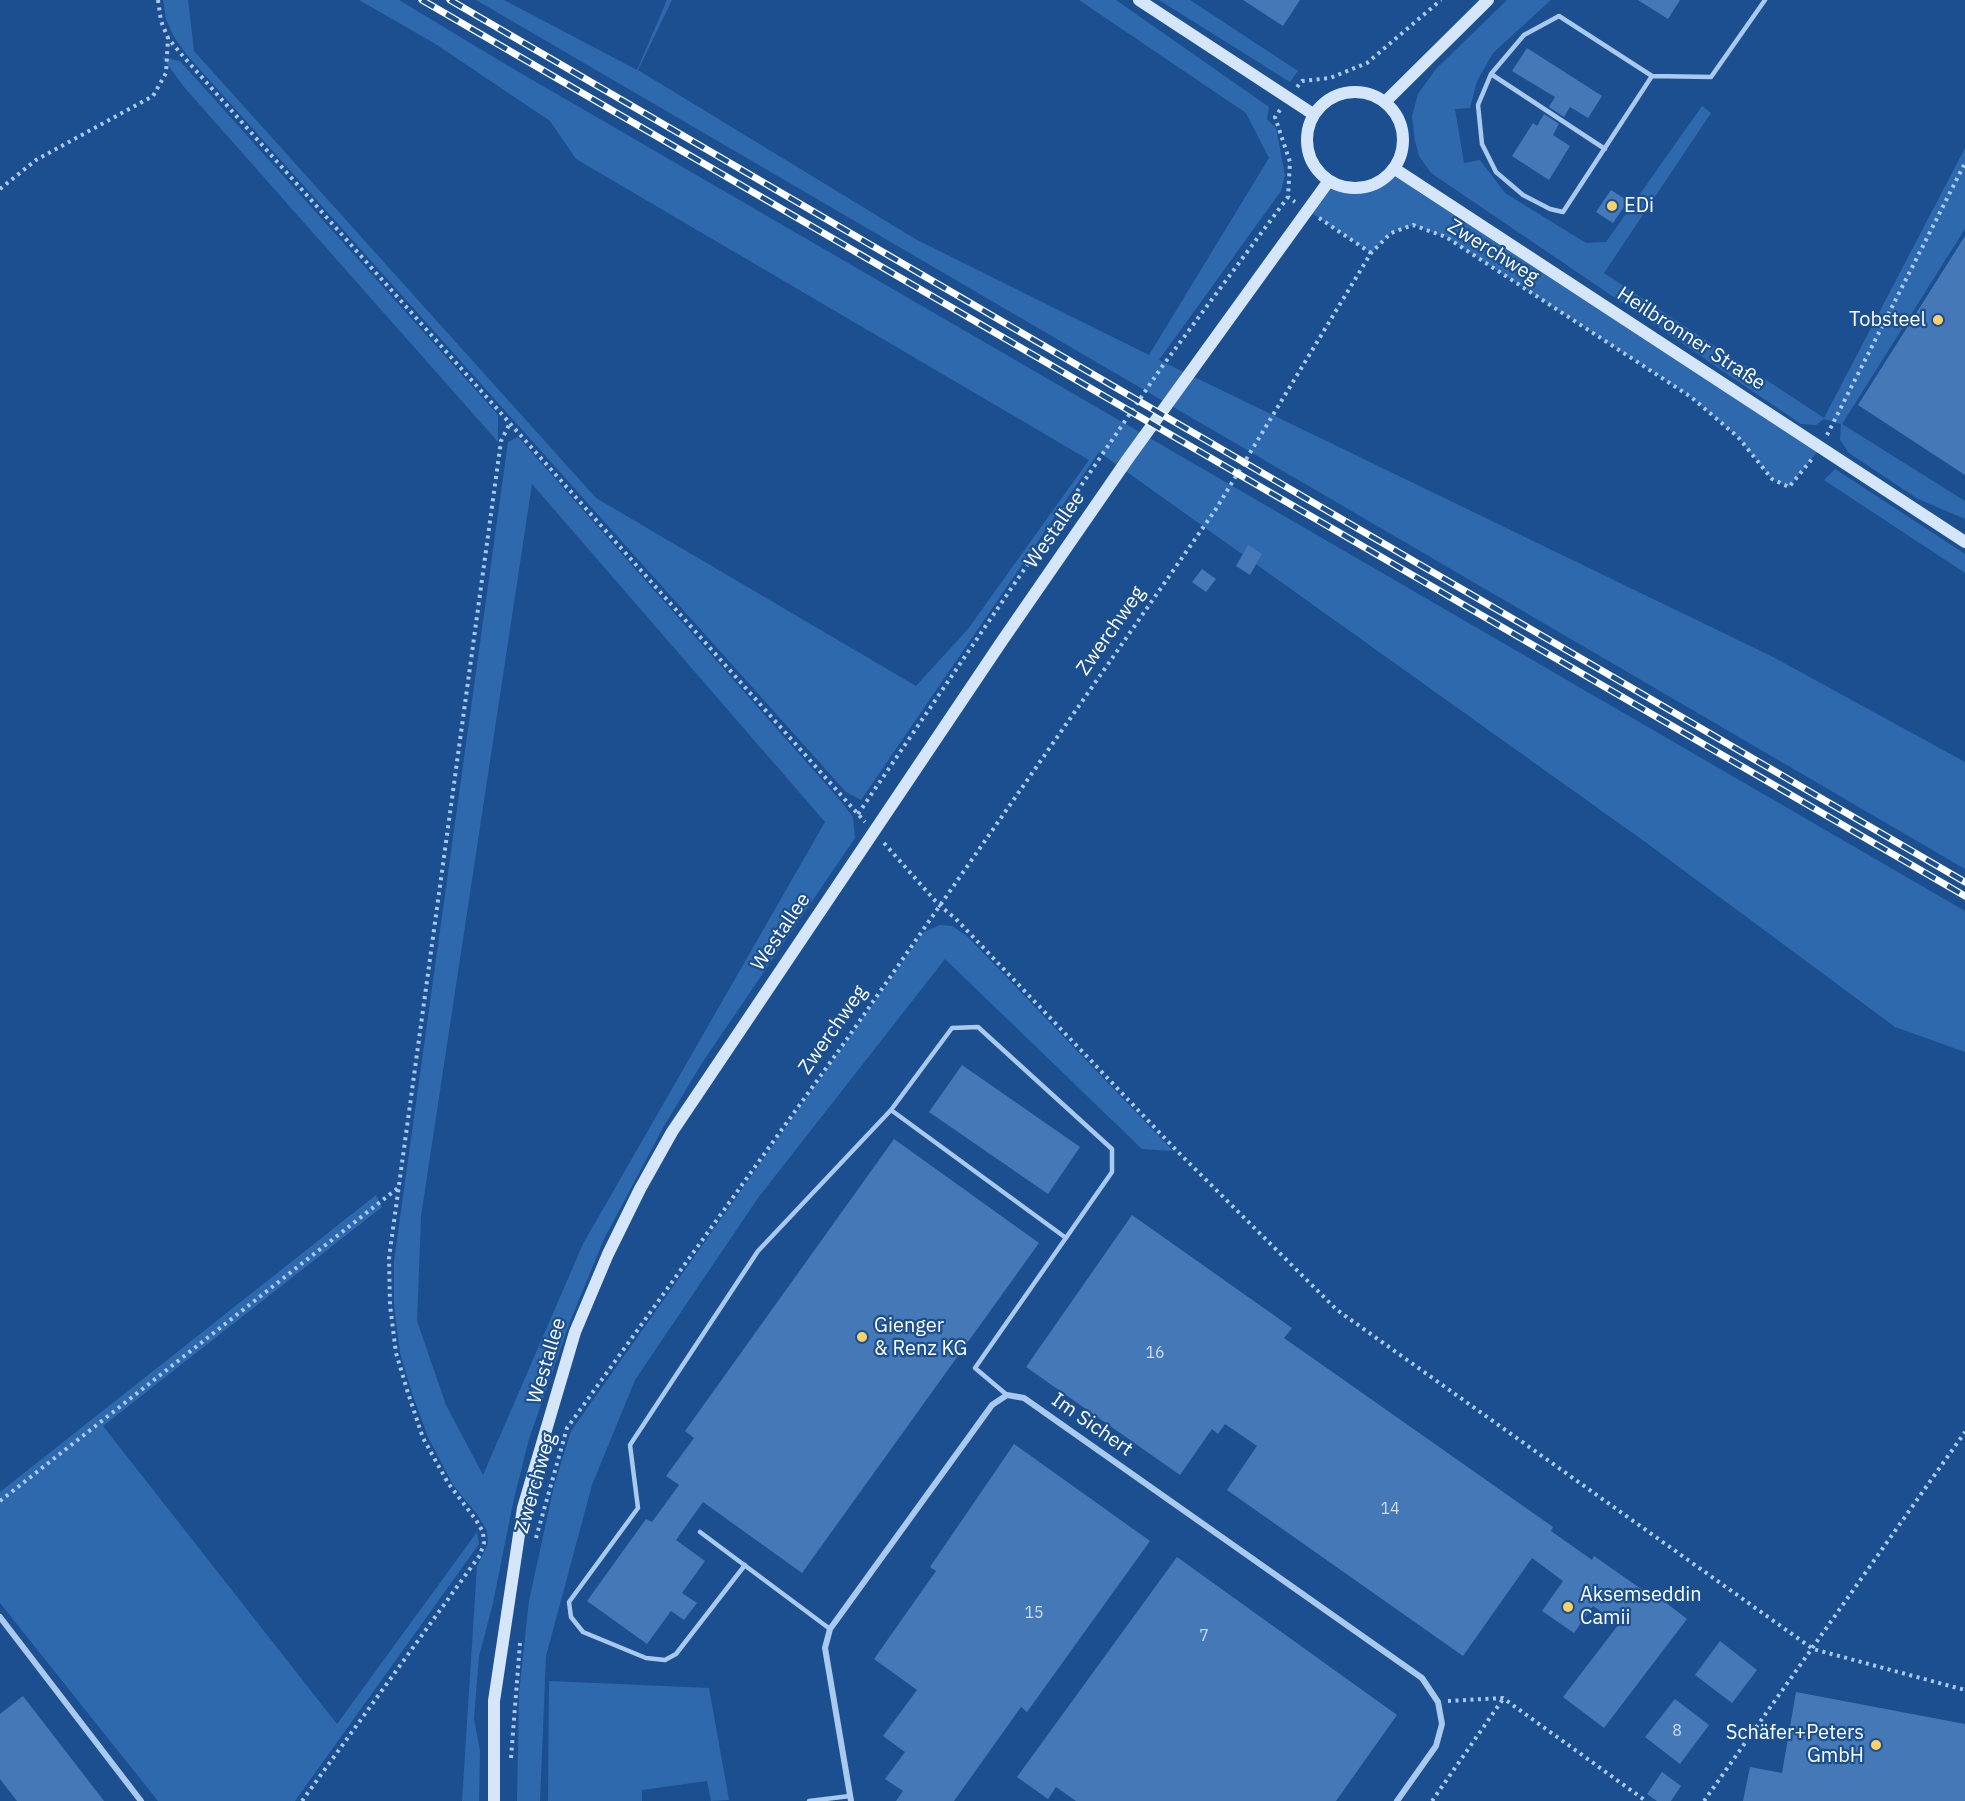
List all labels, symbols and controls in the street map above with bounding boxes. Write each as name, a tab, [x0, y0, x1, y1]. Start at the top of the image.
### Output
place label: EDi	[1624, 194, 1654, 218]
marker: EDi	[1605, 199, 1619, 213]
street label: Zwerchweg	[1443, 214, 1543, 290]
street label: Heilbronner Straße	[1612, 282, 1770, 396]
place label: Tobsteel	[1849, 308, 1926, 332]
marker: Tobsteel	[1931, 313, 1945, 327]
street label: Westallee	[1020, 487, 1090, 573]
street label: Zwerchweg	[1072, 582, 1150, 680]
street label: Westallee	[746, 889, 816, 975]
street label: Zwerchweg	[794, 981, 872, 1079]
place label: Gienger & Renz KG	[874, 1314, 968, 1361]
street label: Westallee	[523, 1315, 571, 1407]
marker: Gienger & Renz KG	[855, 1330, 869, 1344]
house number: 16	[1145, 1343, 1165, 1363]
street label: Im Sichert	[1047, 1388, 1137, 1462]
street label: Zwerchweg	[510, 1430, 562, 1536]
house number: 14	[1380, 1499, 1400, 1519]
place label: Aksemseddin Camii	[1580, 1583, 1702, 1630]
marker: Aksemseddin Camii	[1561, 1600, 1575, 1614]
house number: 15	[1024, 1603, 1044, 1623]
house number: 7	[1199, 1626, 1209, 1646]
house number: 8	[1672, 1721, 1682, 1741]
place label: Schäfer+Peters GmbH	[1726, 1721, 1864, 1768]
marker: Schäfer+Peters GmbH	[1869, 1738, 1883, 1752]

